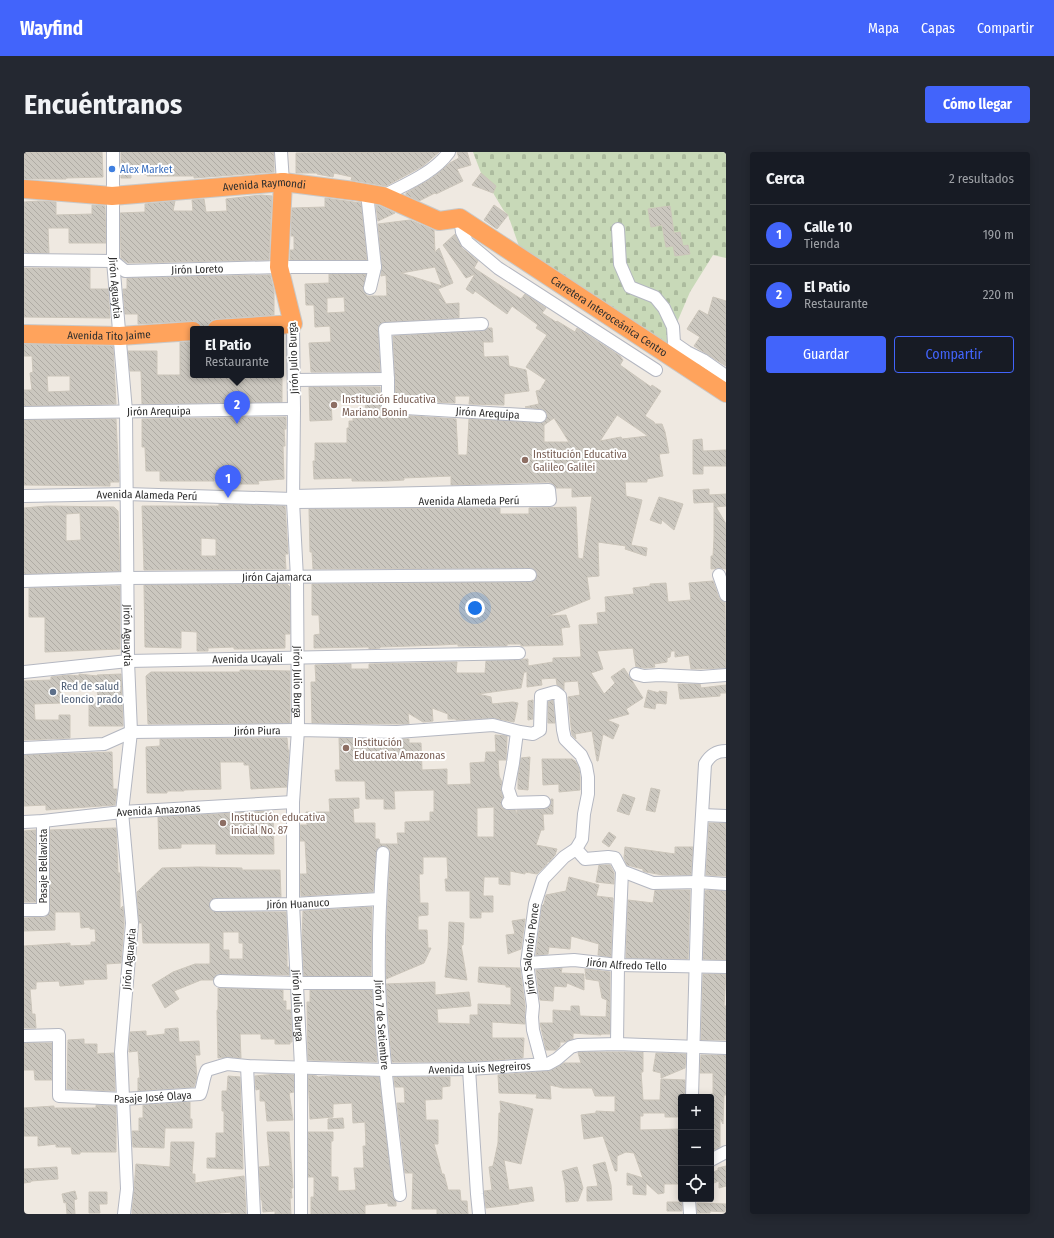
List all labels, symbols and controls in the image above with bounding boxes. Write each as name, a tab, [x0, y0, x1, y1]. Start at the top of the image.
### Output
text: Wayfind	[20, 17, 83, 40]
text: Mapa	[868, 20, 899, 37]
text: Capas	[921, 20, 955, 37]
text: Compartir	[977, 20, 1034, 37]
button: Cómo llegar	[925, 86, 1030, 123]
text: Encuéntranos	[24, 88, 182, 121]
place label: Alex Market	[120, 163, 173, 176]
marker: Alex Market	[107, 164, 117, 174]
text: Cerca	[766, 168, 805, 189]
text: 2 resultados	[949, 171, 1014, 186]
street label: Avenida Raymondi	[222, 176, 307, 194]
text: Calle 10	[804, 218, 852, 236]
text: 1	[776, 227, 782, 242]
text: 190 m	[983, 227, 1014, 242]
text: Tienda	[804, 236, 840, 251]
street label: Jirón Aguaytia	[106, 257, 124, 319]
street label: Jirón Loreto	[171, 262, 224, 277]
street label: Carretera Interoceánica Centro	[548, 274, 670, 360]
text: El Patio	[804, 278, 850, 296]
text: 2	[776, 287, 782, 302]
text: 220 m	[983, 287, 1014, 302]
text: Restaurante	[804, 296, 868, 311]
street label: Jirón Julio Burga	[286, 322, 301, 394]
popup	[190, 326, 284, 378]
street label: Avenida Tito Jaime	[67, 328, 151, 343]
text: El Patio	[205, 336, 251, 354]
button: Guardar	[766, 336, 886, 373]
button: Compartir	[894, 336, 1014, 373]
text: Restaurante	[205, 354, 269, 369]
pin: 2	[224, 391, 250, 424]
place label: Institución Educativa Mariano Bonin	[342, 393, 436, 419]
marker: Institución Educativa Mariano Bonin	[329, 400, 339, 410]
street label: Jirón Arequipa	[127, 405, 191, 418]
street label: Jirón Arequipa	[455, 405, 520, 422]
place label: Institución Educativa Galileo Galilei	[533, 448, 627, 474]
marker: Institución Educativa Galileo Galilei	[520, 455, 530, 465]
pin: 1	[215, 465, 241, 498]
street label: Avenida Alameda Perú	[96, 488, 198, 503]
street label: Avenida Alameda Perú	[418, 494, 520, 508]
street label: Jirón Cajamarca	[242, 571, 312, 584]
your location	[465, 598, 485, 618]
street label: Jirón Aguaytia	[121, 604, 134, 667]
street label: Jirón Julio Burga	[290, 646, 304, 718]
street label: Avenida Ucayali	[212, 652, 283, 666]
place label: Red de salud leoncio prado	[61, 680, 123, 706]
marker: Red de salud leoncio prado	[48, 687, 58, 697]
street label: Jirón Piura	[234, 724, 281, 738]
place label: Institución Educativa Amazonas	[354, 736, 445, 762]
marker: Institución Educativa Amazonas	[341, 743, 351, 753]
street label: Avenida Amazonas	[116, 801, 201, 820]
place label: Institución educativa inicial No. 87	[231, 811, 325, 837]
marker: Institución educativa inicial No. 87	[218, 818, 228, 828]
street label: Pasaje Bellavista	[37, 829, 50, 903]
street label: Jirón Huanuco	[266, 896, 330, 911]
street label: Jirón Salomón Ponce	[521, 902, 542, 995]
street label: Jirón Aguaytia	[120, 928, 139, 990]
street label: Jirón Alfredo Tello	[586, 955, 667, 973]
street label: Jirón Julio Burga	[289, 969, 306, 1042]
street label: Jirón 7 de Setiembre	[372, 979, 392, 1071]
street label: Avenida Luis Negreiros	[428, 1059, 531, 1076]
street label: Pasaje José Olaya	[114, 1089, 192, 1106]
map controls	[678, 1094, 714, 1202]
button: +	[678, 1094, 714, 1130]
button: −	[678, 1130, 714, 1166]
button: locate	[678, 1166, 714, 1202]

